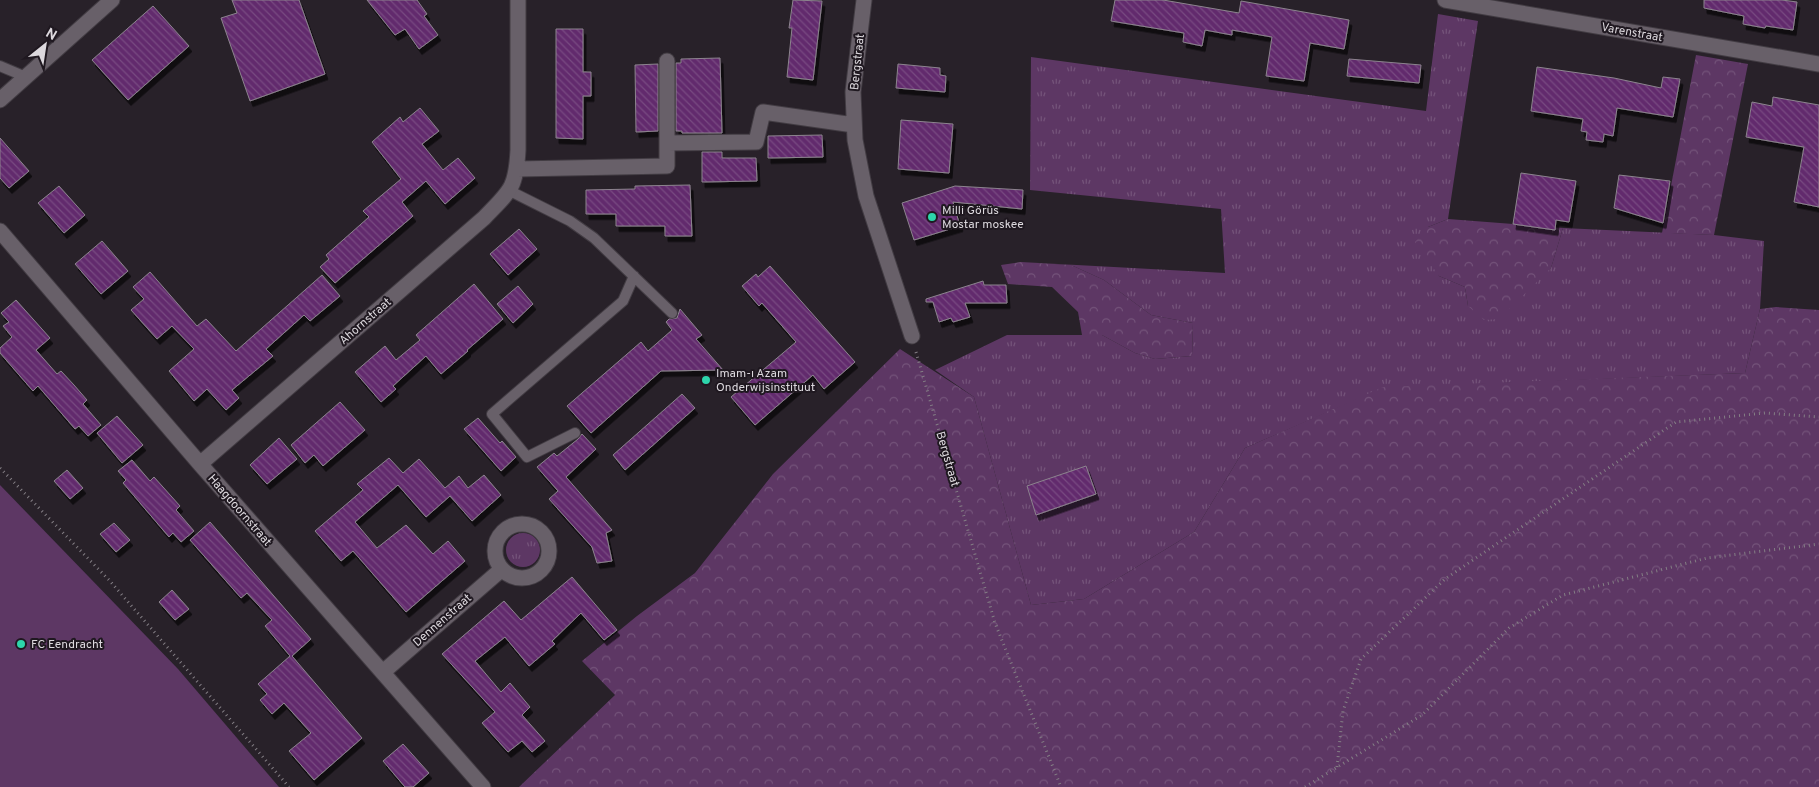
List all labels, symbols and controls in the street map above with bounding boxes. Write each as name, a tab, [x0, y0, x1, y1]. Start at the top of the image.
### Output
north arrow	[20, 20, 70, 70]
street label: Varenstraat	[1600, 20, 1664, 46]
text: N	[42, 25, 59, 45]
street label: Bergstraat	[847, 33, 869, 91]
place label: Milli Görüs Mostar moskee	[942, 203, 1024, 233]
marker: Milli Görüs Mostar moskee	[926, 211, 938, 223]
street label: Ahornstraat	[336, 295, 395, 349]
place label: Imam-ı Azam Onderwijsinstituut	[716, 366, 815, 396]
marker: Imam-ı Azam Onderwijsinstituut	[700, 374, 712, 386]
street label: Bergstraat	[932, 430, 963, 489]
street label: Haagdoornstraat	[204, 471, 275, 550]
street label: Dennenstraat	[410, 591, 475, 651]
place label: FC Eendracht	[31, 637, 103, 653]
marker: FC Eendracht	[15, 638, 27, 650]

